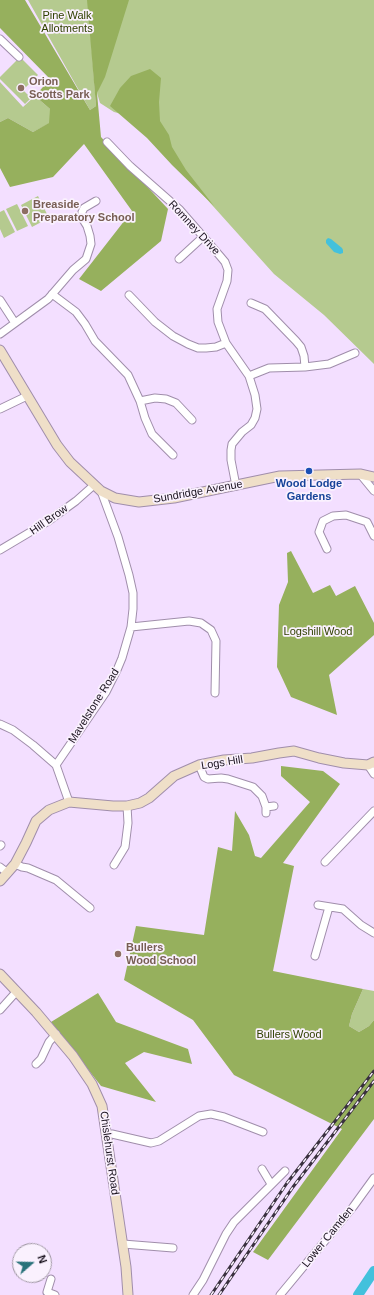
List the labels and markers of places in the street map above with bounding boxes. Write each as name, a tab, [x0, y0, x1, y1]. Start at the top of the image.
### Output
place label: Orion Scotts Park	[29, 75, 90, 101]
marker: Orion Scotts Park	[16, 83, 26, 93]
place label: Breaside Preparatory School	[33, 198, 134, 224]
marker: Breaside Preparatory School	[20, 206, 30, 216]
marker: Wood Lodge Gardens	[304, 466, 314, 476]
place label: Wood Lodge Gardens	[276, 477, 342, 503]
place label: Bullers Wood School	[126, 941, 196, 967]
marker: Bullers Wood School	[113, 949, 123, 959]

